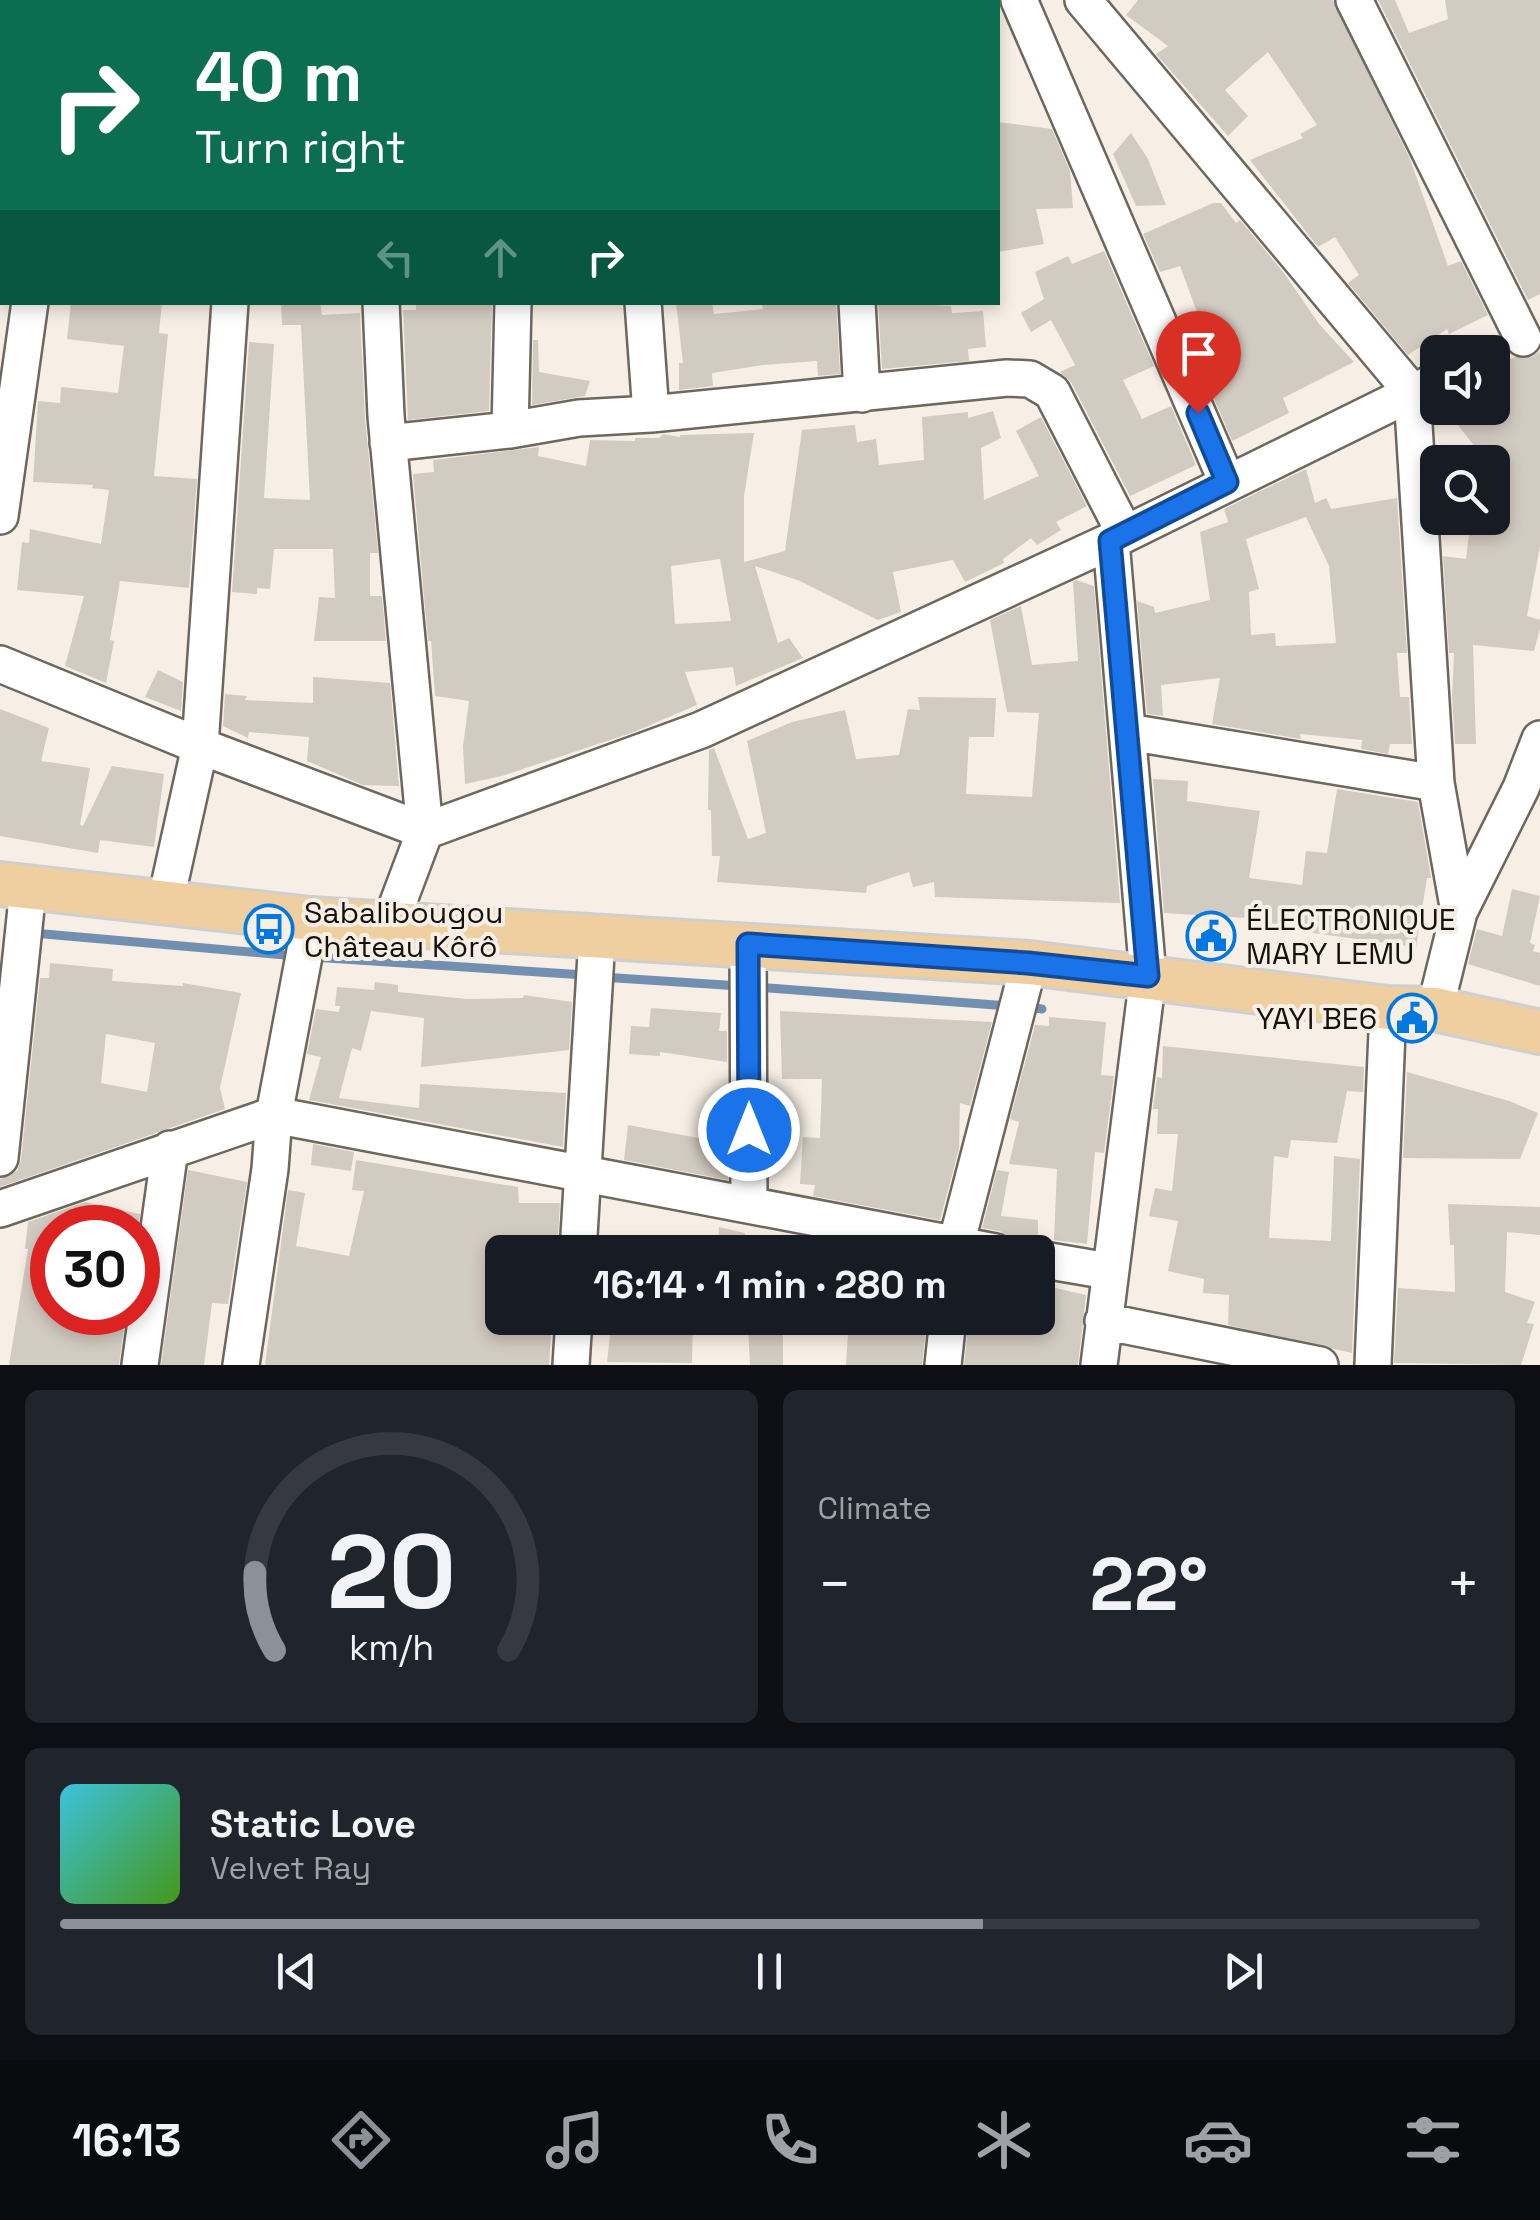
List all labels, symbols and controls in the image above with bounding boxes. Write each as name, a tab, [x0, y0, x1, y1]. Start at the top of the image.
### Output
text: 40 m	[195, 32, 362, 121]
icon: right	[30, 40, 160, 170]
text: Turn right	[195, 119, 406, 176]
icon: left	[368, 230, 423, 285]
icon: ahead	[473, 230, 528, 285]
icon: right	[578, 230, 633, 285]
pin	[1156, 311, 1241, 414]
icon: arrive	[1171, 326, 1226, 381]
map controls	[1420, 335, 1510, 535]
button: sound	[1420, 335, 1510, 425]
button: search	[1420, 445, 1510, 535]
place label: Sabalibougou Château Kôrô	[304, 893, 503, 966]
place label: ÉLECTRONIQUE MARY LEMU	[1246, 900, 1456, 973]
bus stop icon: Sabalibougou Château Kôrô	[243, 903, 295, 955]
public building icon: ÉLECTRONIQUE MARY LEMU	[1185, 910, 1237, 962]
public building icon: YAYI BE6	[1386, 992, 1438, 1044]
place label: YAYI BE6	[1256, 999, 1377, 1038]
position arrow	[697, 1078, 801, 1182]
speed limit sign: 30	[30, 1205, 160, 1335]
text: 16:14 · 1 min · 280 m	[593, 1261, 947, 1309]
text: Climate	[818, 1488, 932, 1528]
text: 20	[327, 1506, 456, 1638]
text: 22°	[1089, 1536, 1208, 1632]
text: −	[818, 1549, 852, 1619]
text: +	[1446, 1549, 1480, 1619]
text: km/h	[349, 1625, 434, 1670]
text: Static Love	[210, 1800, 416, 1848]
text: Velvet Ray	[210, 1848, 371, 1888]
icon: previous	[269, 1944, 324, 1999]
icon: pause	[742, 1944, 797, 1999]
icon: next	[1216, 1944, 1271, 1999]
icon: directions	[326, 2105, 396, 2175]
icon: music	[540, 2105, 610, 2175]
icon: phone	[755, 2105, 825, 2175]
icon: climate	[969, 2105, 1039, 2175]
icon: car	[1183, 2105, 1253, 2175]
icon: filters	[1398, 2105, 1468, 2175]
text: 16:13	[72, 2112, 181, 2169]

